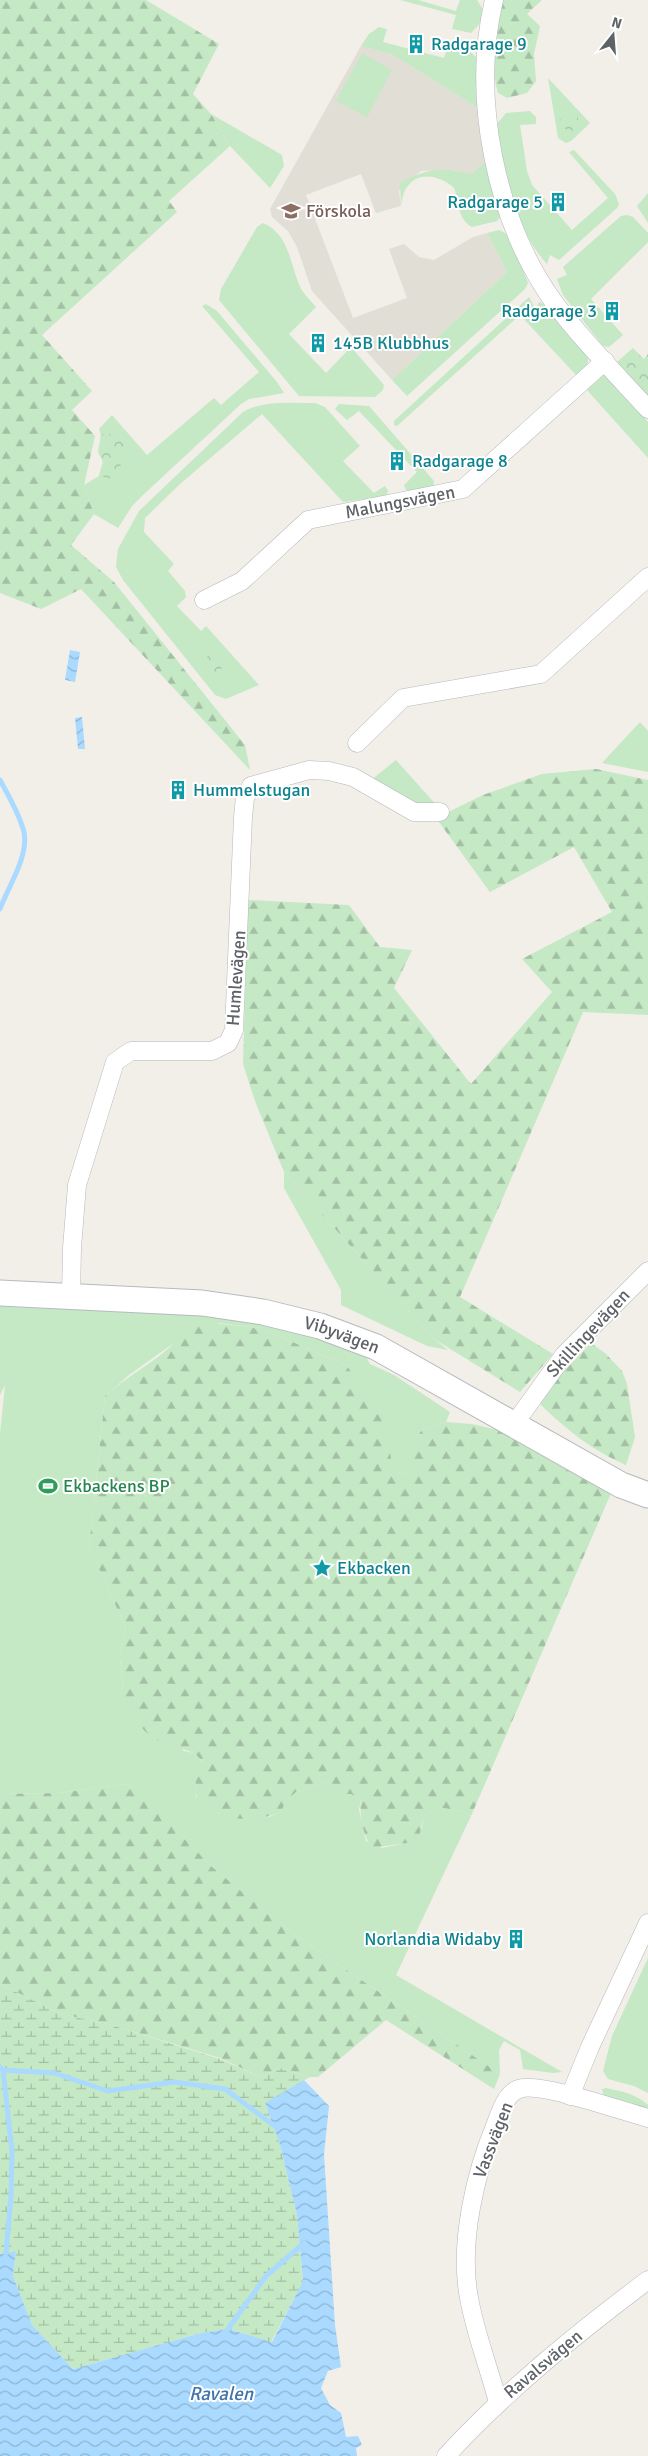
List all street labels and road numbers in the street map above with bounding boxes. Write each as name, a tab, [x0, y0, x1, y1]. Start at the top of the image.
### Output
street label: Malungsvägen	[343, 481, 457, 523]
street label: Humlevägen	[222, 929, 250, 1027]
street label: Skillingevägen	[542, 1284, 634, 1382]
street label: Vibyvägen	[302, 1312, 383, 1358]
street label: Vassvägen	[468, 2099, 518, 2181]
street label: Ravalsvägen	[499, 2325, 587, 2403]

